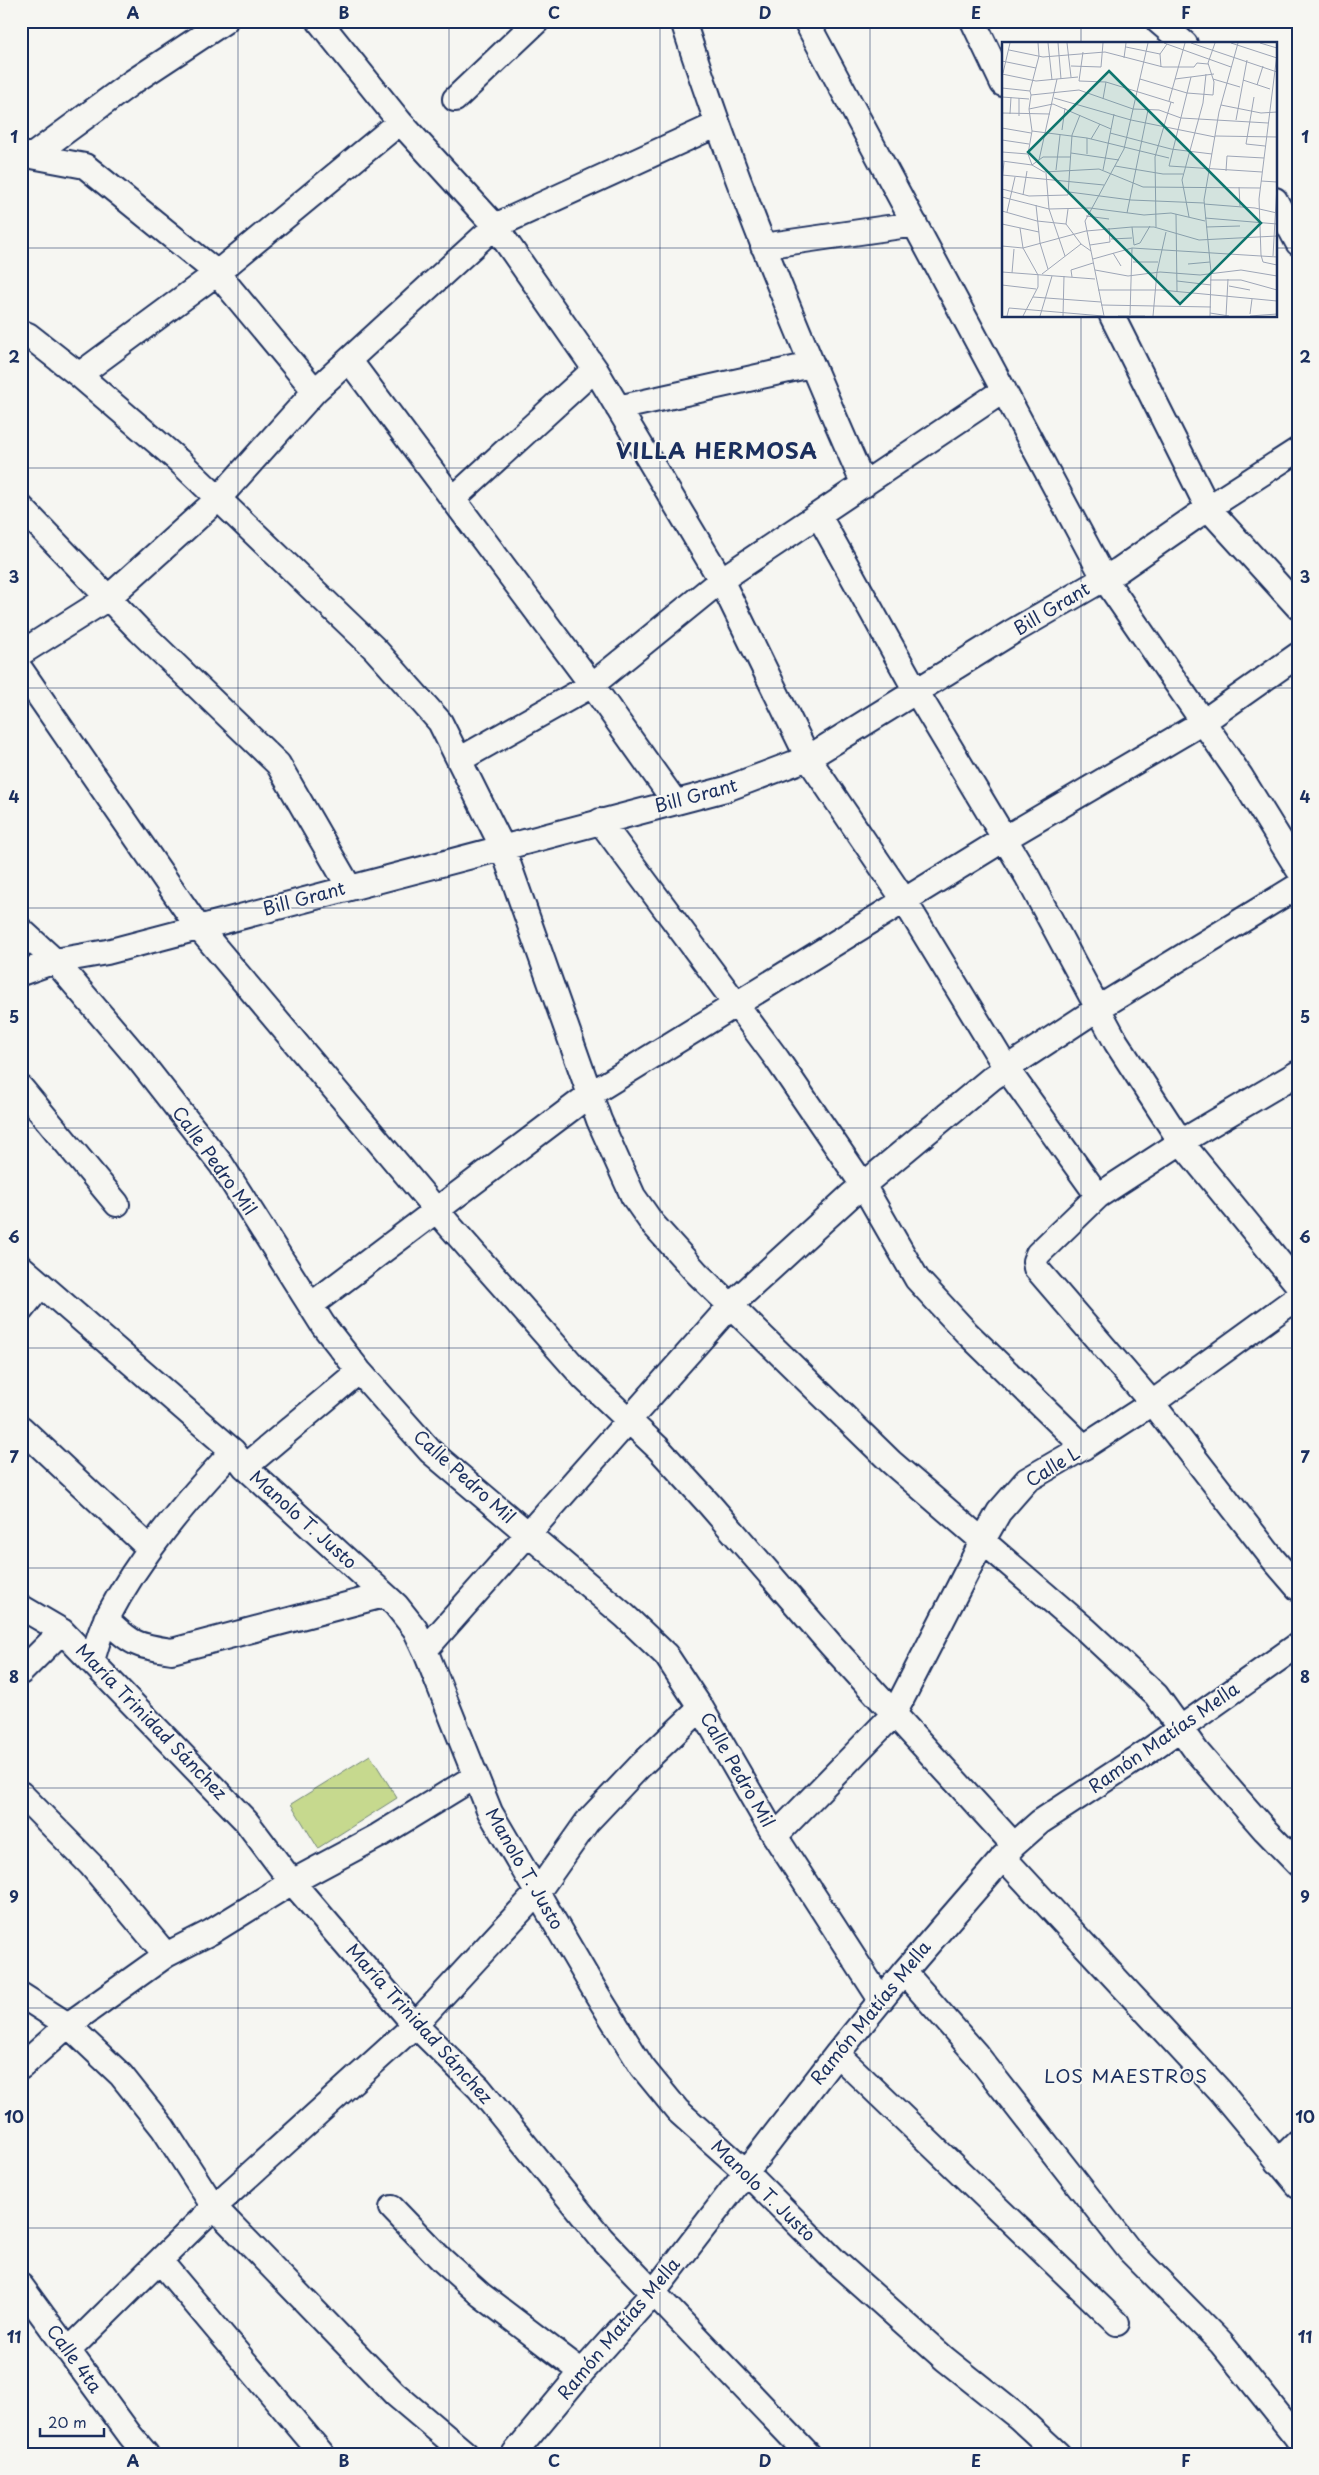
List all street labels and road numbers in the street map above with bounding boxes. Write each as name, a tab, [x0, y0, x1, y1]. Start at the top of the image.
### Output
street label: Bill Grant	[1008, 574, 1094, 641]
street label: Bill Grant	[651, 771, 740, 819]
street label: Bill Grant	[259, 874, 348, 922]
street label: Calle Pedro Mil	[166, 1100, 264, 1220]
street label: Calle Pedro Mil	[408, 1423, 522, 1529]
street label: Calle L	[1020, 1439, 1085, 1493]
street label: Manolo T. Justo	[244, 1463, 364, 1575]
street label: María Trinidad Sánchez	[70, 1637, 234, 1805]
street label: Ramón Matías Mella	[1082, 1674, 1245, 1799]
street label: Calle Pedro Mil	[694, 1706, 782, 1832]
street label: Manolo T. Justo	[479, 1802, 571, 1934]
street label: Ramón Matías Mella	[803, 1934, 937, 2090]
street label: María Trinidad Sánchez	[340, 1937, 500, 2109]
street label: Manolo T. Justo	[706, 2133, 823, 2247]
street label: Ramón Matías Mella	[550, 2250, 686, 2405]
street label: Calle 4ta	[41, 2318, 110, 2399]

